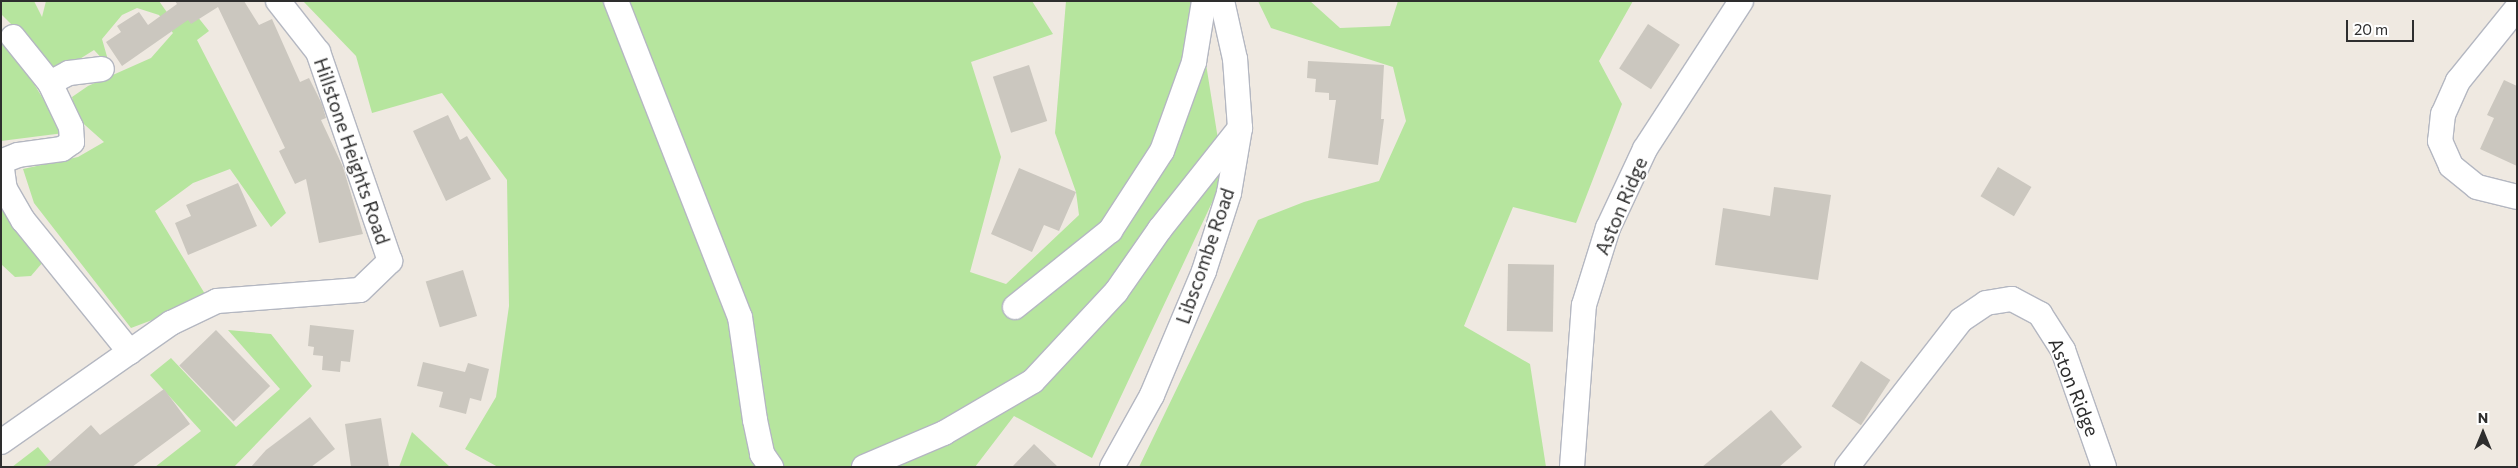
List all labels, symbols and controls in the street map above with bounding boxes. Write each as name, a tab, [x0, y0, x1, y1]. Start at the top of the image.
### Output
scale bar	[2348, 10, 2416, 42]
text: 20 m	[2354, 20, 2388, 38]
street label: Hillstone Heights Road	[309, 55, 395, 247]
street label: Aston Ridge	[1590, 154, 1652, 258]
street label: Libscombe Road	[1171, 185, 1239, 327]
street label: Aston Ridge	[2044, 335, 2104, 439]
north arrow	[2458, 408, 2508, 458]
text: N	[2478, 409, 2488, 426]

